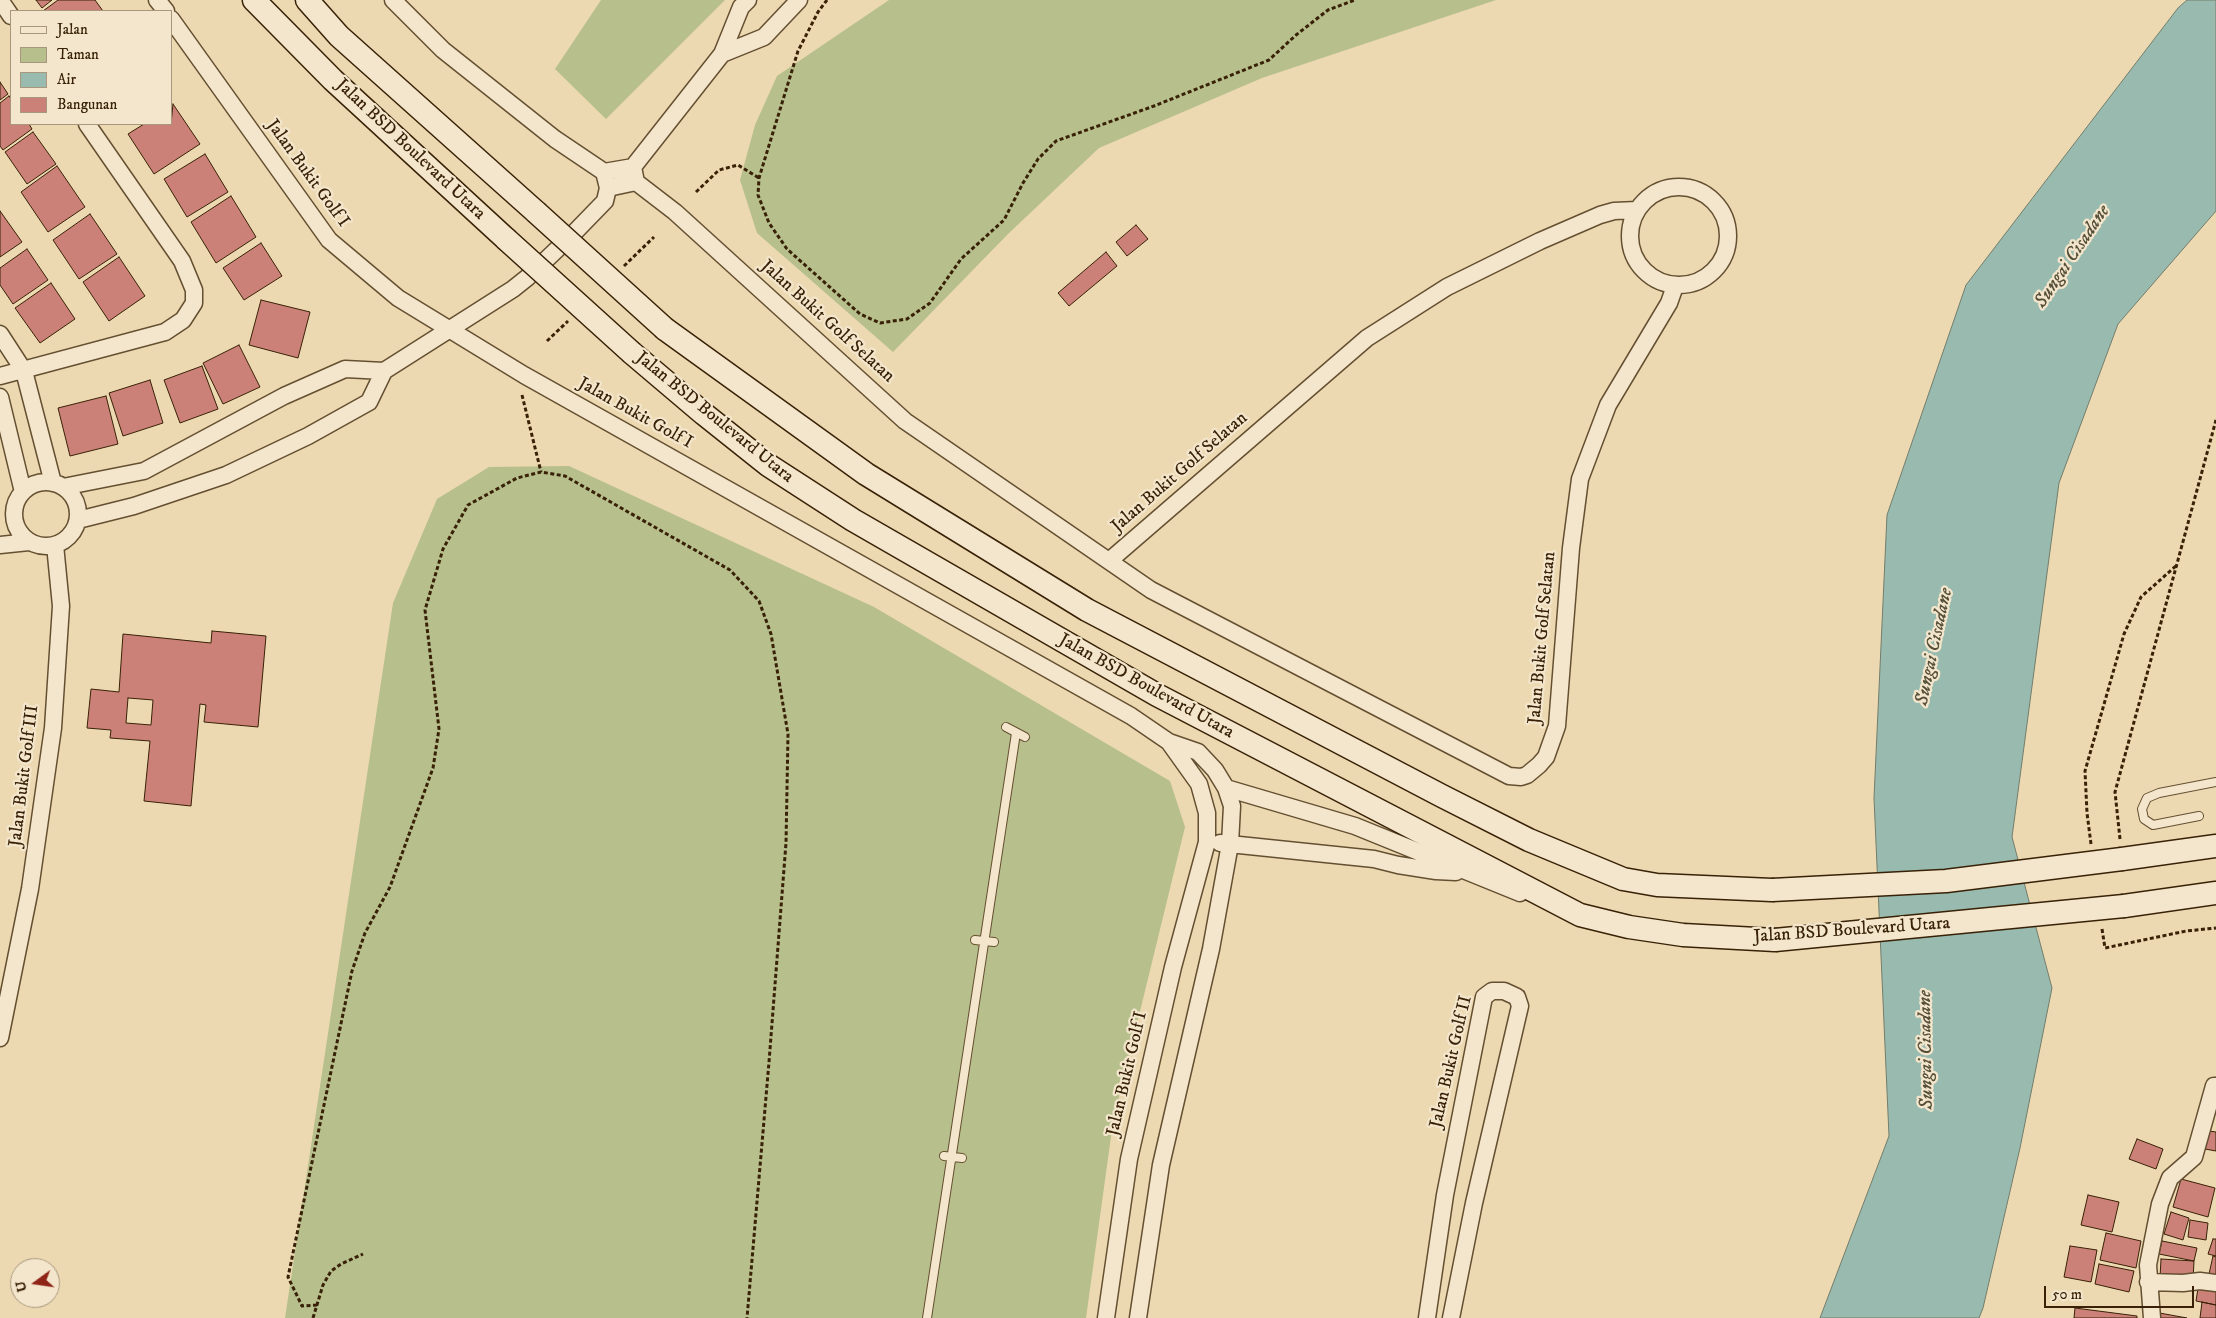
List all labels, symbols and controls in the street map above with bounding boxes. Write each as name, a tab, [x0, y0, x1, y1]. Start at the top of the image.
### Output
legend	[10, 10, 172, 125]
text: Jalan	[57, 20, 88, 39]
text: Taman	[57, 45, 99, 64]
text: Air	[57, 70, 76, 89]
street label: Jalan BSD Boulevard Utara	[331, 75, 489, 225]
text: Bangunan	[57, 95, 117, 114]
street label: Jalan Bukit Golf I	[261, 116, 353, 232]
water label: Sungai Cisadane	[2030, 201, 2116, 313]
street label: Jalan Bukit Golf Selatan	[755, 256, 899, 388]
street label: Jalan BSD Boulevard Utara	[631, 348, 797, 488]
street label: Jalan Bukit Golf I	[574, 374, 696, 454]
street label: Jalan Bukit Golf Selatan	[1108, 408, 1252, 538]
street label: Jalan Bukit Golf Selatan	[1525, 551, 1561, 725]
water label: Sungai Cisadane	[1911, 586, 1959, 708]
street label: Jalan BSD Boulevard Utara	[1055, 630, 1237, 744]
street label: Jalan Bukit Golf III	[6, 704, 44, 848]
street label: Jalan BSD Boulevard Utara	[1753, 913, 1951, 949]
water label: Sungai Cisadane	[1915, 990, 1939, 1110]
street label: Jalan Bukit Golf II	[1426, 994, 1478, 1130]
street label: Jalan Bukit Golf I	[1103, 1009, 1153, 1139]
north arrow	[10, 1258, 60, 1308]
scale bar	[2046, 1276, 2196, 1308]
text: U	[11, 1279, 31, 1294]
text: 50 m	[2052, 1285, 2082, 1304]

